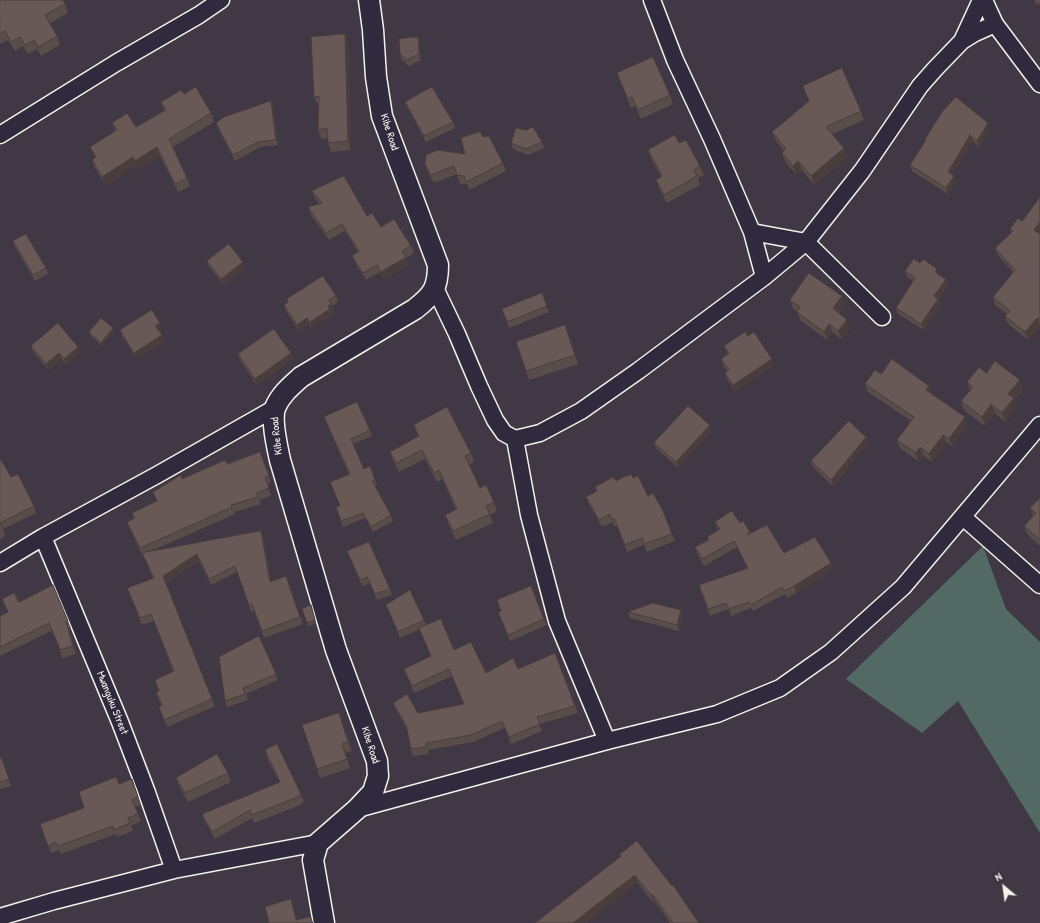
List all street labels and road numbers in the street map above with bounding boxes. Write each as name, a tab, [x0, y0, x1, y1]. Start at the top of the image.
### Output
street label: Kibe Road	[377, 112, 401, 152]
street label: Kibe Road	[268, 417, 286, 455]
street label: Mwanguku Street	[93, 669, 131, 737]
street label: Kibe Road	[358, 725, 382, 765]

